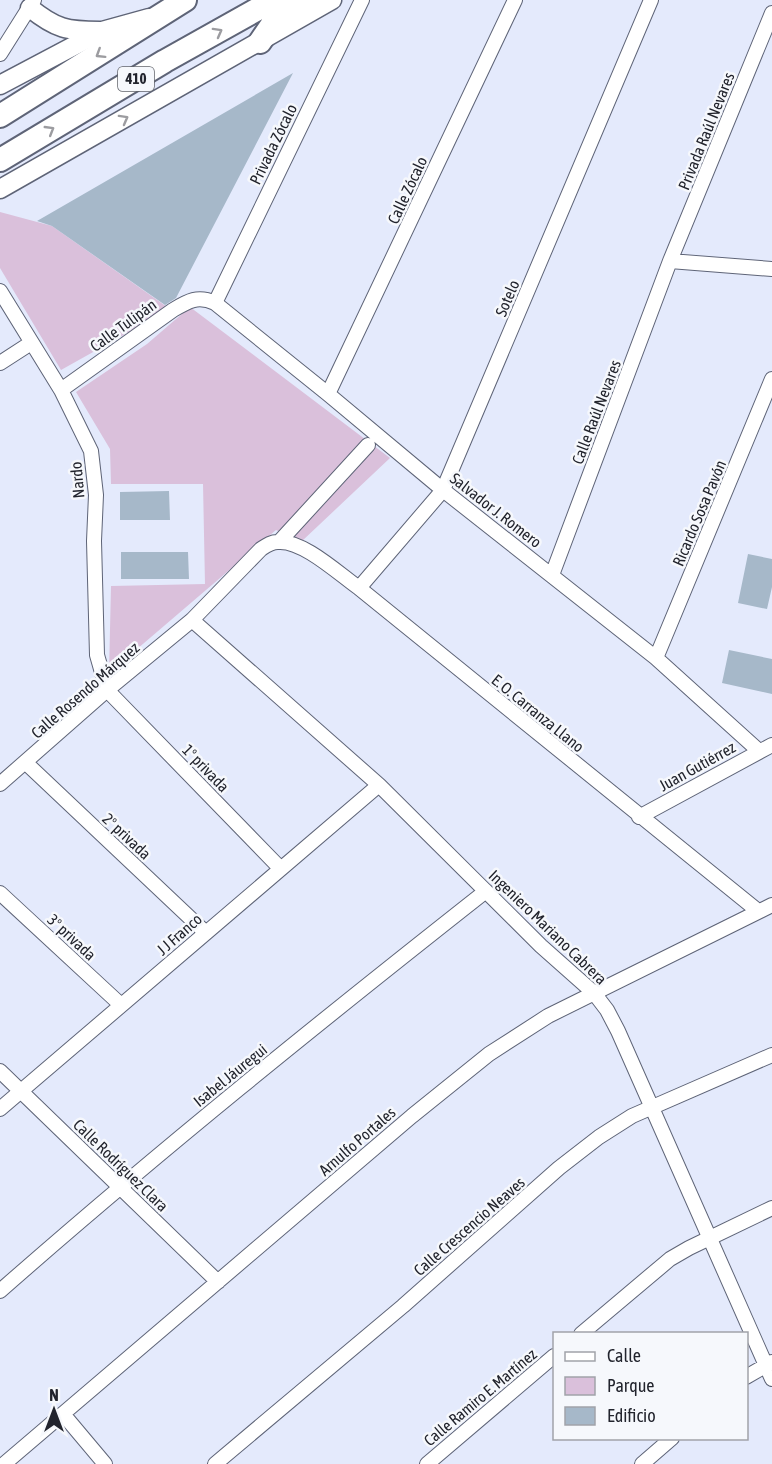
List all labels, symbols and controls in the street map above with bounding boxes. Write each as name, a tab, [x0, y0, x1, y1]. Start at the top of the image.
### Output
one-way arrow	[212, 27, 222, 39]
one-way arrow	[96, 47, 106, 59]
road number: 410	[118, 67, 154, 91]
street label: Privada Raúl Nevares	[674, 69, 738, 192]
street label: Privada Zócalo	[246, 101, 300, 187]
one-way arrow	[118, 115, 128, 126]
one-way arrow	[44, 126, 54, 138]
street label: Calle Zócalo	[384, 154, 430, 226]
street label: Sotelo	[491, 277, 523, 319]
street label: Calle Tulipán	[87, 295, 160, 356]
street label: Calle Raúl Nevares	[568, 357, 624, 467]
street label: Ricardo Sosa Pavón	[669, 457, 729, 569]
street label: Nardo	[66, 461, 88, 499]
street label: Salvador J. Romero	[447, 469, 545, 551]
street label: Calle Rosendo Márquez	[27, 638, 143, 743]
street label: E. O. Carranza Llano	[488, 670, 588, 756]
street label: Juan Gutiérrez	[656, 738, 739, 794]
street label: 1° privada	[178, 741, 233, 796]
street label: 2° privada	[99, 809, 155, 863]
street label: Ingeniero Mariano Cabrera	[485, 866, 610, 988]
street label: 3° privada	[44, 910, 100, 964]
street label: J J Franco	[153, 910, 205, 958]
street label: Isabel Jáuregui	[190, 1040, 271, 1111]
street label: Arnulfo Portales	[315, 1103, 399, 1179]
street label: Calle Rodríguez Clara	[69, 1115, 172, 1215]
street label: Calle Crescencio Neaves	[410, 1173, 528, 1279]
legend	[553, 1332, 748, 1440]
street label: Calle Ramiro E. Martínez	[420, 1345, 540, 1449]
text: Calle	[607, 1345, 641, 1366]
text: Parque	[607, 1375, 655, 1396]
north arrow	[24, 1380, 84, 1440]
text: N	[49, 1386, 59, 1404]
text: Edificio	[607, 1405, 656, 1426]

